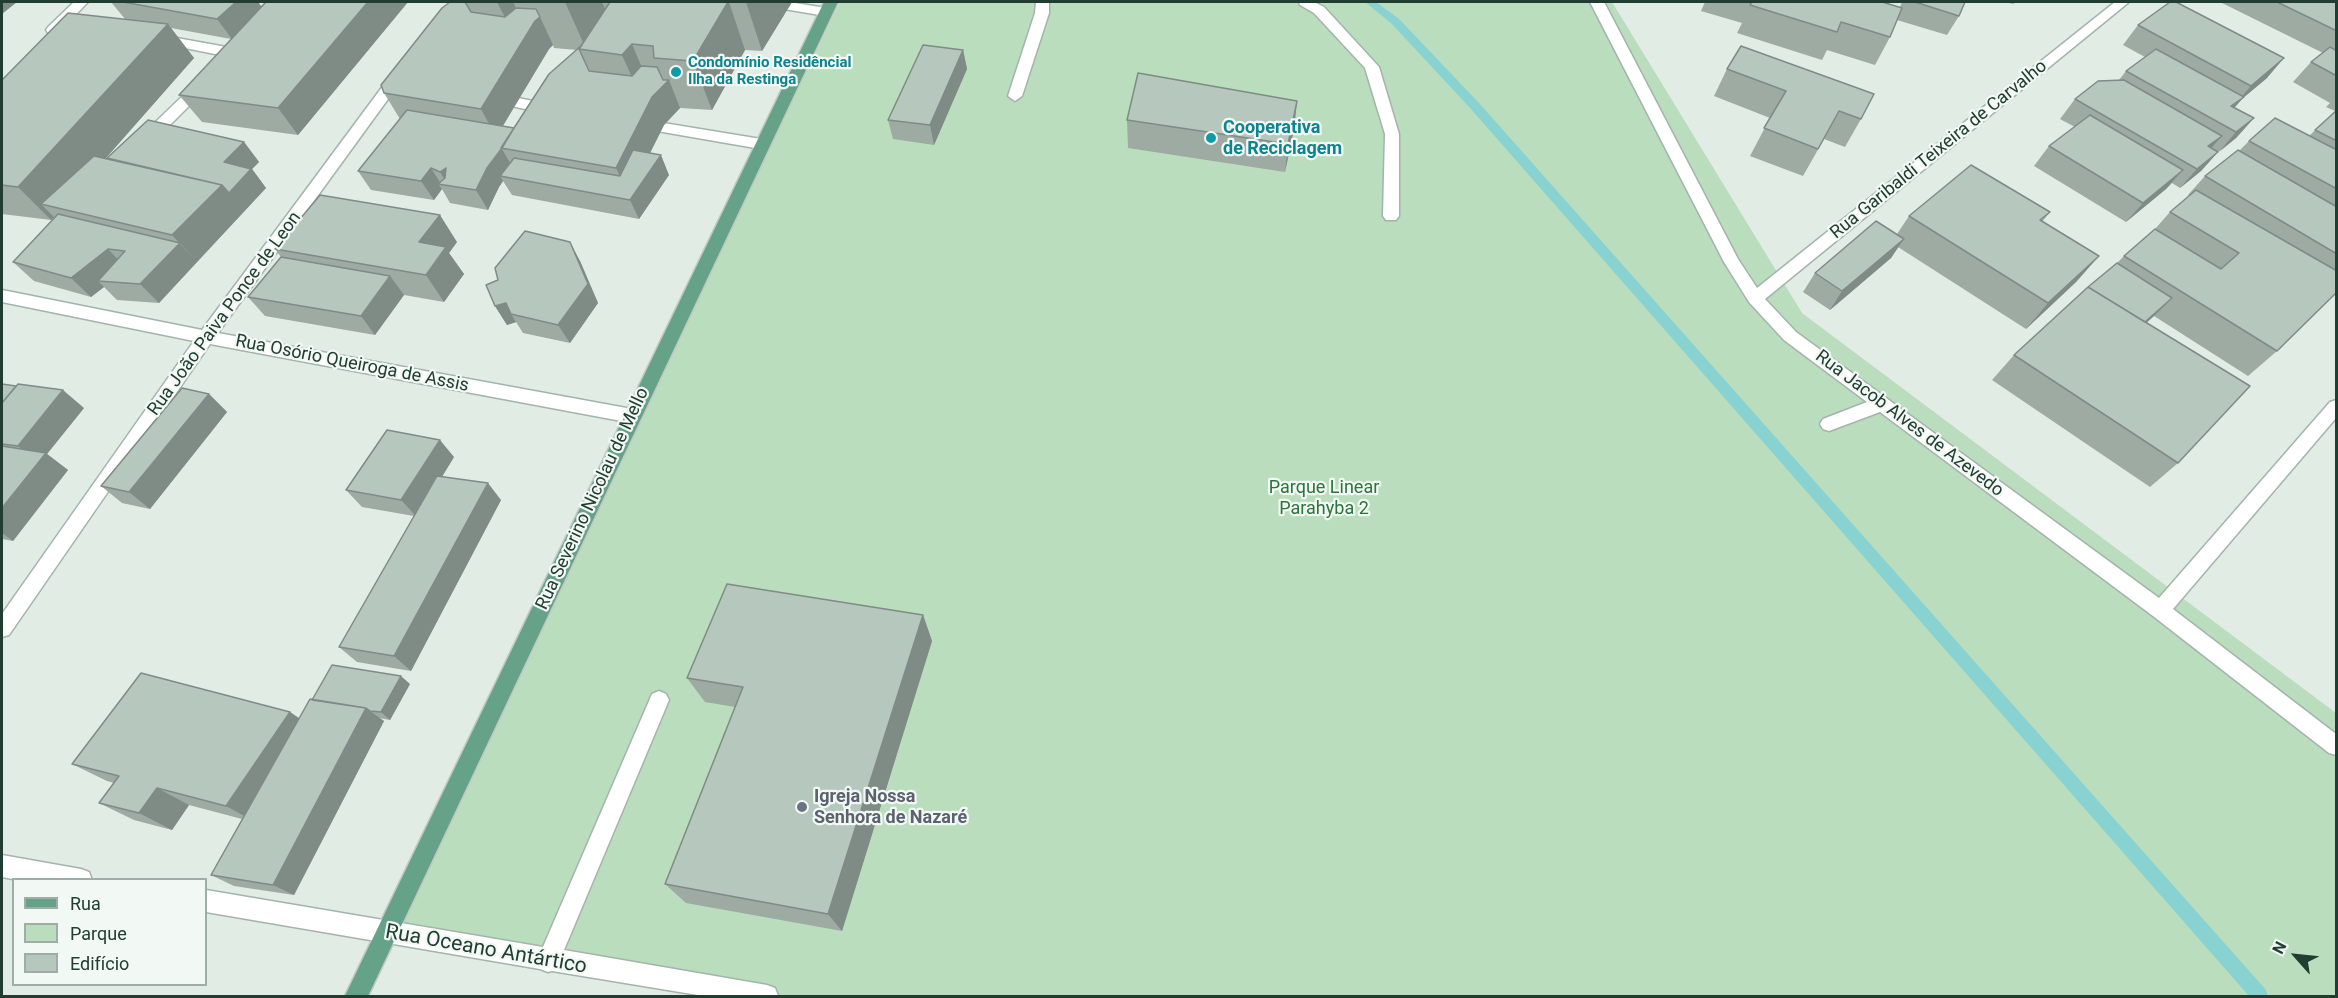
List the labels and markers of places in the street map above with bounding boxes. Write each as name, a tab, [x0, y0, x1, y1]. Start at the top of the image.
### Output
place label: Condomínio Residêncial Ilha da Restinga	[688, 54, 851, 89]
marker: Condomínio Residêncial Ilha da Restinga	[669, 65, 683, 79]
place label: Cooperativa de Reciclagem	[1223, 117, 1342, 160]
marker: Cooperativa de Reciclagem	[1204, 131, 1218, 145]
place label: Igreja Nossa Senhora de Nazaré	[814, 786, 967, 828]
marker: Igreja Nossa Senhora de Nazaré	[795, 800, 809, 814]

